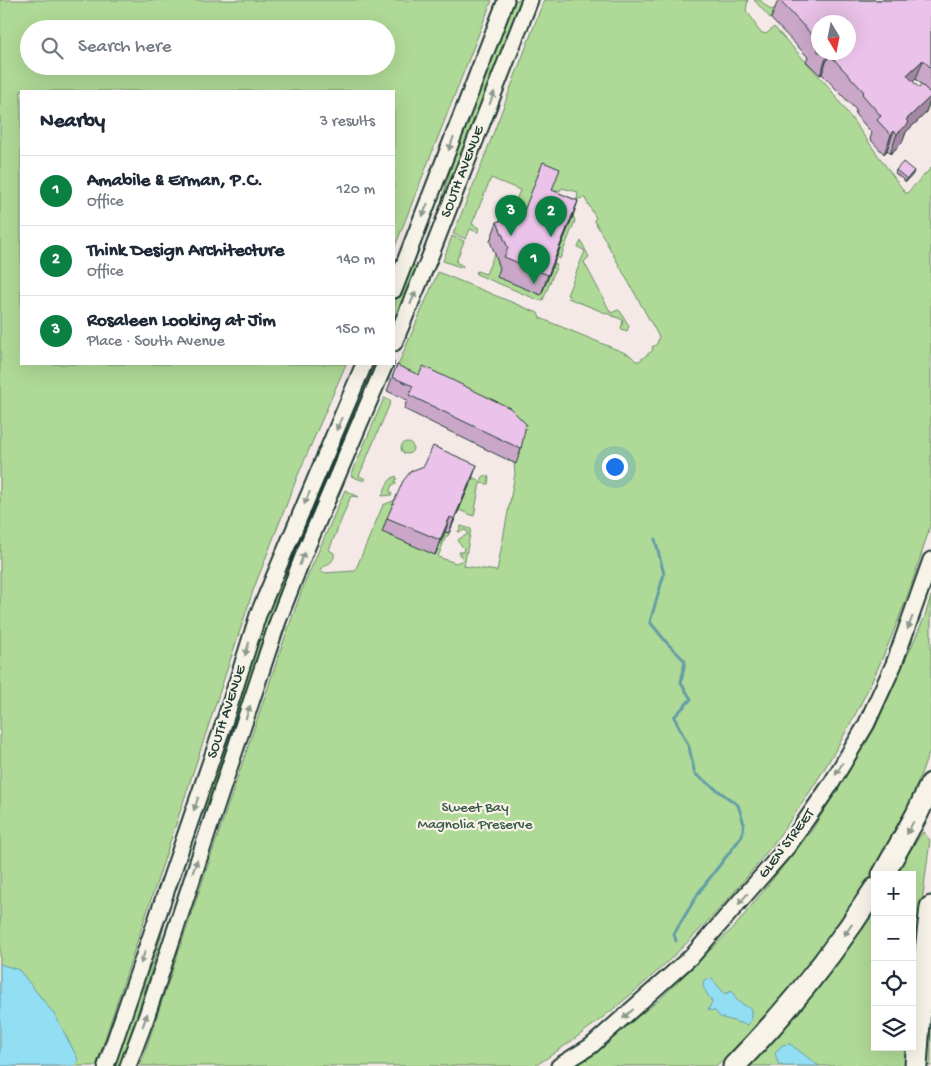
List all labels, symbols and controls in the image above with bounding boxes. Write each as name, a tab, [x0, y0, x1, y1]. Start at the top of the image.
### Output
north arrow	[811, 15, 856, 60]
search box	[20, 20, 395, 75]
icon: search	[38, 34, 66, 62]
text: Search here	[78, 36, 172, 59]
one-way arrow	[488, 91, 496, 105]
text: Nearby	[40, 110, 105, 135]
text: 3 results	[320, 113, 375, 132]
street label: SOUTH AVENUE	[437, 123, 489, 220]
one-way arrow	[447, 136, 454, 151]
text: Amabile & Erman, P.C.	[87, 170, 263, 193]
text: 1	[53, 181, 59, 200]
text: 120 m	[336, 181, 375, 200]
text: Office	[87, 193, 124, 212]
pin: 3	[495, 195, 527, 236]
pin: 2	[535, 196, 567, 237]
one-way arrow	[421, 203, 429, 218]
text: Think Design Architecture	[87, 240, 284, 263]
pin: 1	[518, 243, 550, 284]
text: 2	[52, 251, 60, 270]
text: 140 m	[337, 251, 375, 270]
text: Office	[87, 263, 124, 282]
one-way arrow	[409, 291, 417, 305]
text: Rosaleen Looking at Jim	[87, 310, 276, 333]
text: 3	[52, 321, 60, 340]
text: 150 m	[336, 321, 375, 340]
text: Place · South Avenue	[87, 333, 225, 352]
one-way arrow	[335, 417, 343, 431]
your location	[602, 454, 628, 480]
one-way arrow	[303, 491, 311, 505]
one-way arrow	[298, 551, 306, 566]
one-way arrow	[905, 616, 913, 630]
one-way arrow	[243, 642, 251, 657]
street label: SOUTH AVENUE	[203, 663, 251, 761]
one-way arrow	[245, 705, 252, 720]
one-way arrow	[835, 763, 844, 776]
one-way arrow	[192, 796, 200, 811]
park label: Sweet Bay Magnolia Preserve	[418, 799, 533, 834]
street label: GLEN STREET	[755, 805, 820, 882]
one-way arrow	[906, 821, 914, 835]
one-way arrow	[192, 858, 200, 873]
map controls	[871, 871, 916, 1051]
button: +	[871, 871, 916, 916]
one-way arrow	[737, 893, 748, 906]
button: −	[871, 916, 916, 961]
one-way arrow	[843, 923, 853, 936]
one-way arrow	[139, 950, 147, 965]
button: locate	[871, 961, 916, 1006]
button: layers	[871, 1006, 916, 1051]
one-way arrow	[622, 1008, 634, 1020]
one-way arrow	[142, 1013, 149, 1028]

